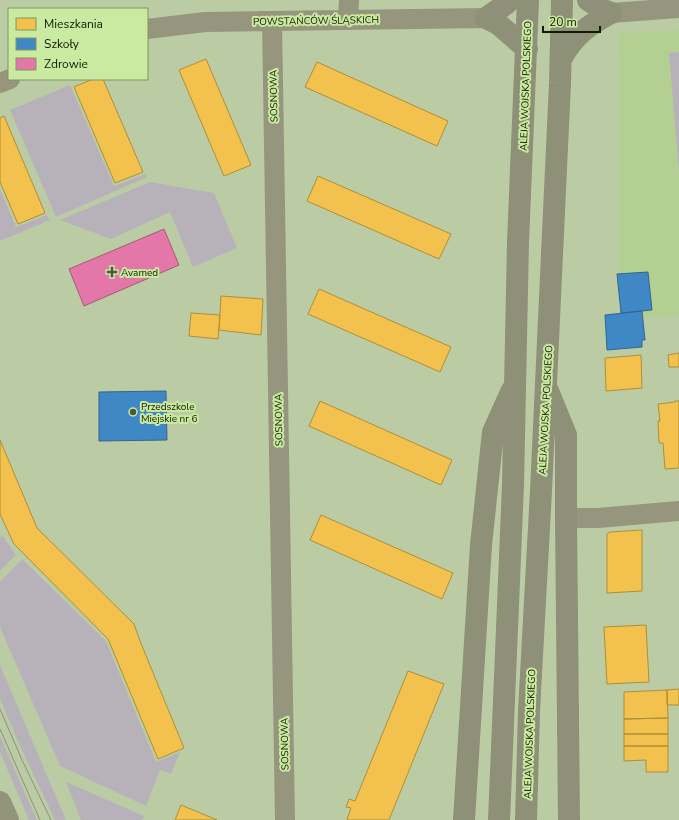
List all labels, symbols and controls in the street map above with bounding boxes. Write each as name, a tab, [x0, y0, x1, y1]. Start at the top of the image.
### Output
legend	[8, 8, 148, 80]
scale bar	[543, 8, 600, 34]
street label: POWSTAŃCÓW ŚLĄSKICH	[253, 13, 379, 29]
text: 20 m	[549, 14, 577, 30]
text: Mieszkania	[44, 16, 103, 32]
street label: ALEJA WOJSKA POLSKIEGO	[517, 21, 535, 151]
text: Szkoły	[44, 36, 80, 52]
text: Zdrowie	[44, 56, 88, 72]
street label: SOSNOWA	[267, 69, 281, 122]
marker: Avamed	[106, 266, 118, 278]
place label: Avamed	[121, 266, 158, 280]
street label: ALEJA WOJSKA POLSKIEGO	[536, 344, 556, 475]
street label: SOSNOWA	[272, 393, 286, 446]
place label: Przedszkole Miejskie nr 6	[141, 400, 197, 426]
marker: Przedszkole Miejskie nr 6	[128, 407, 138, 417]
street label: ALEJA WOJSKA POLSKIEGO	[521, 669, 539, 799]
street label: SOSNOWA	[278, 717, 292, 770]

